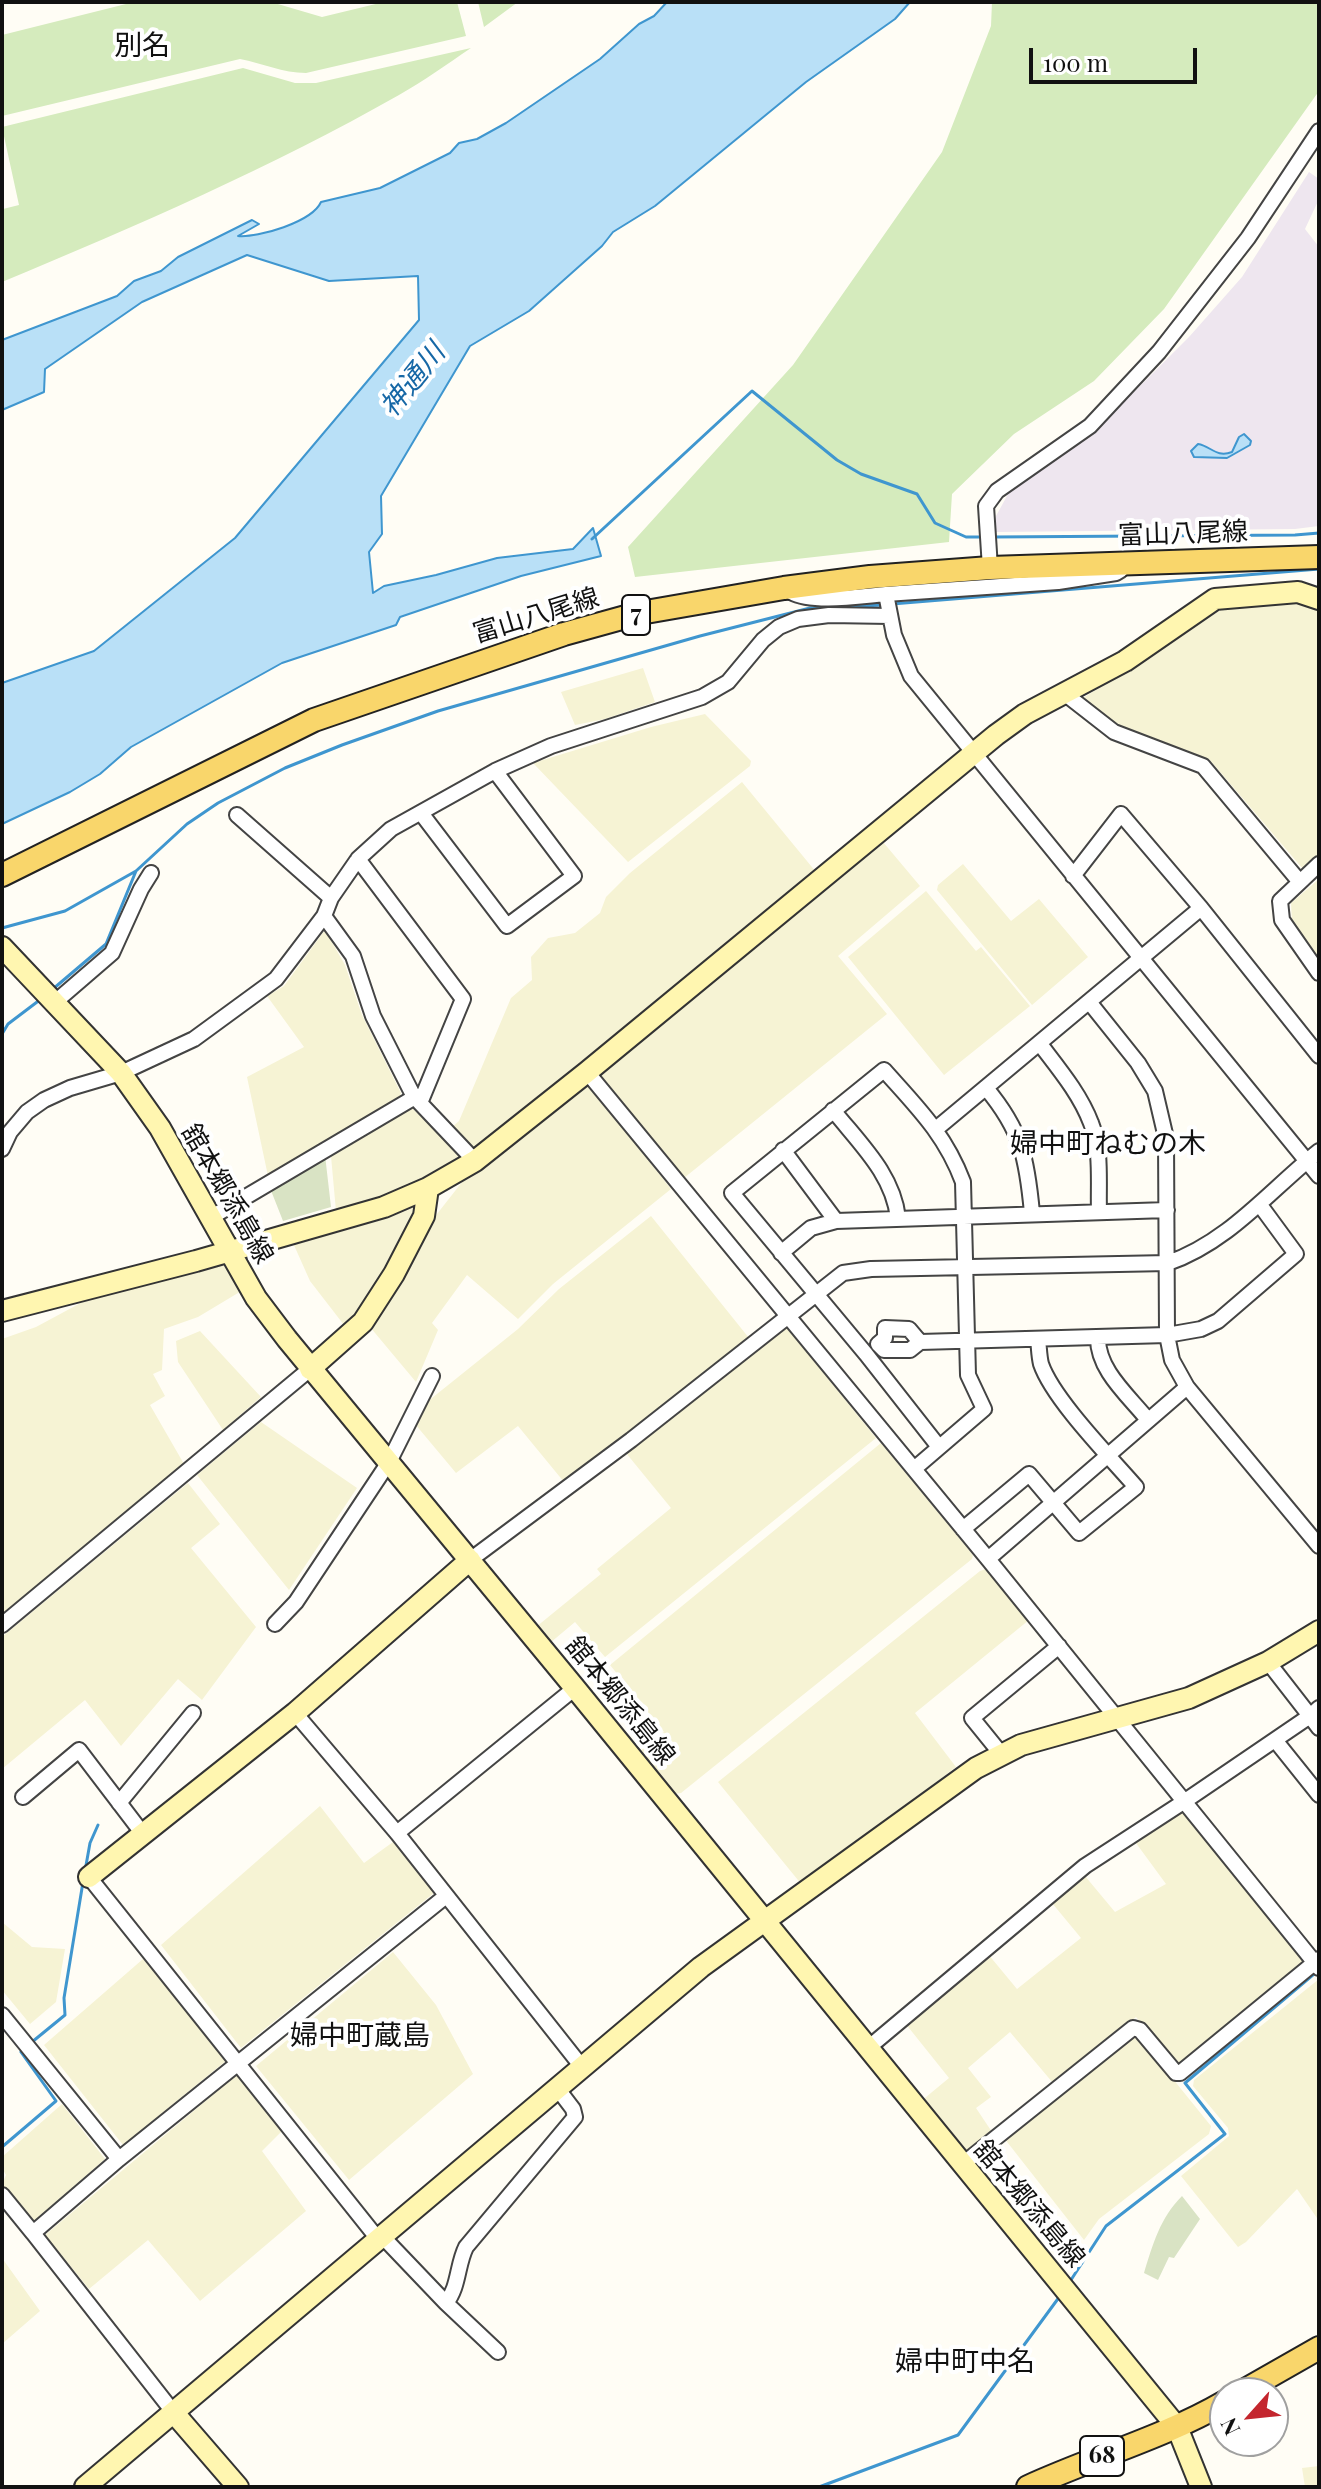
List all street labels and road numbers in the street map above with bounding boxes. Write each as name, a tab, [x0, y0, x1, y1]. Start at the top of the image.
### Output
street label: 富山八尾線	[1117, 516, 1249, 552]
street label: 富山八尾線	[469, 582, 603, 650]
road number: 7	[622, 595, 650, 635]
street label: 舘本郷添島線	[174, 1119, 280, 1269]
street label: 舘本郷添島線	[559, 1631, 681, 1771]
street label: 舘本郷添島線	[967, 2134, 1091, 2274]
road number: 68	[1080, 2436, 1124, 2476]

